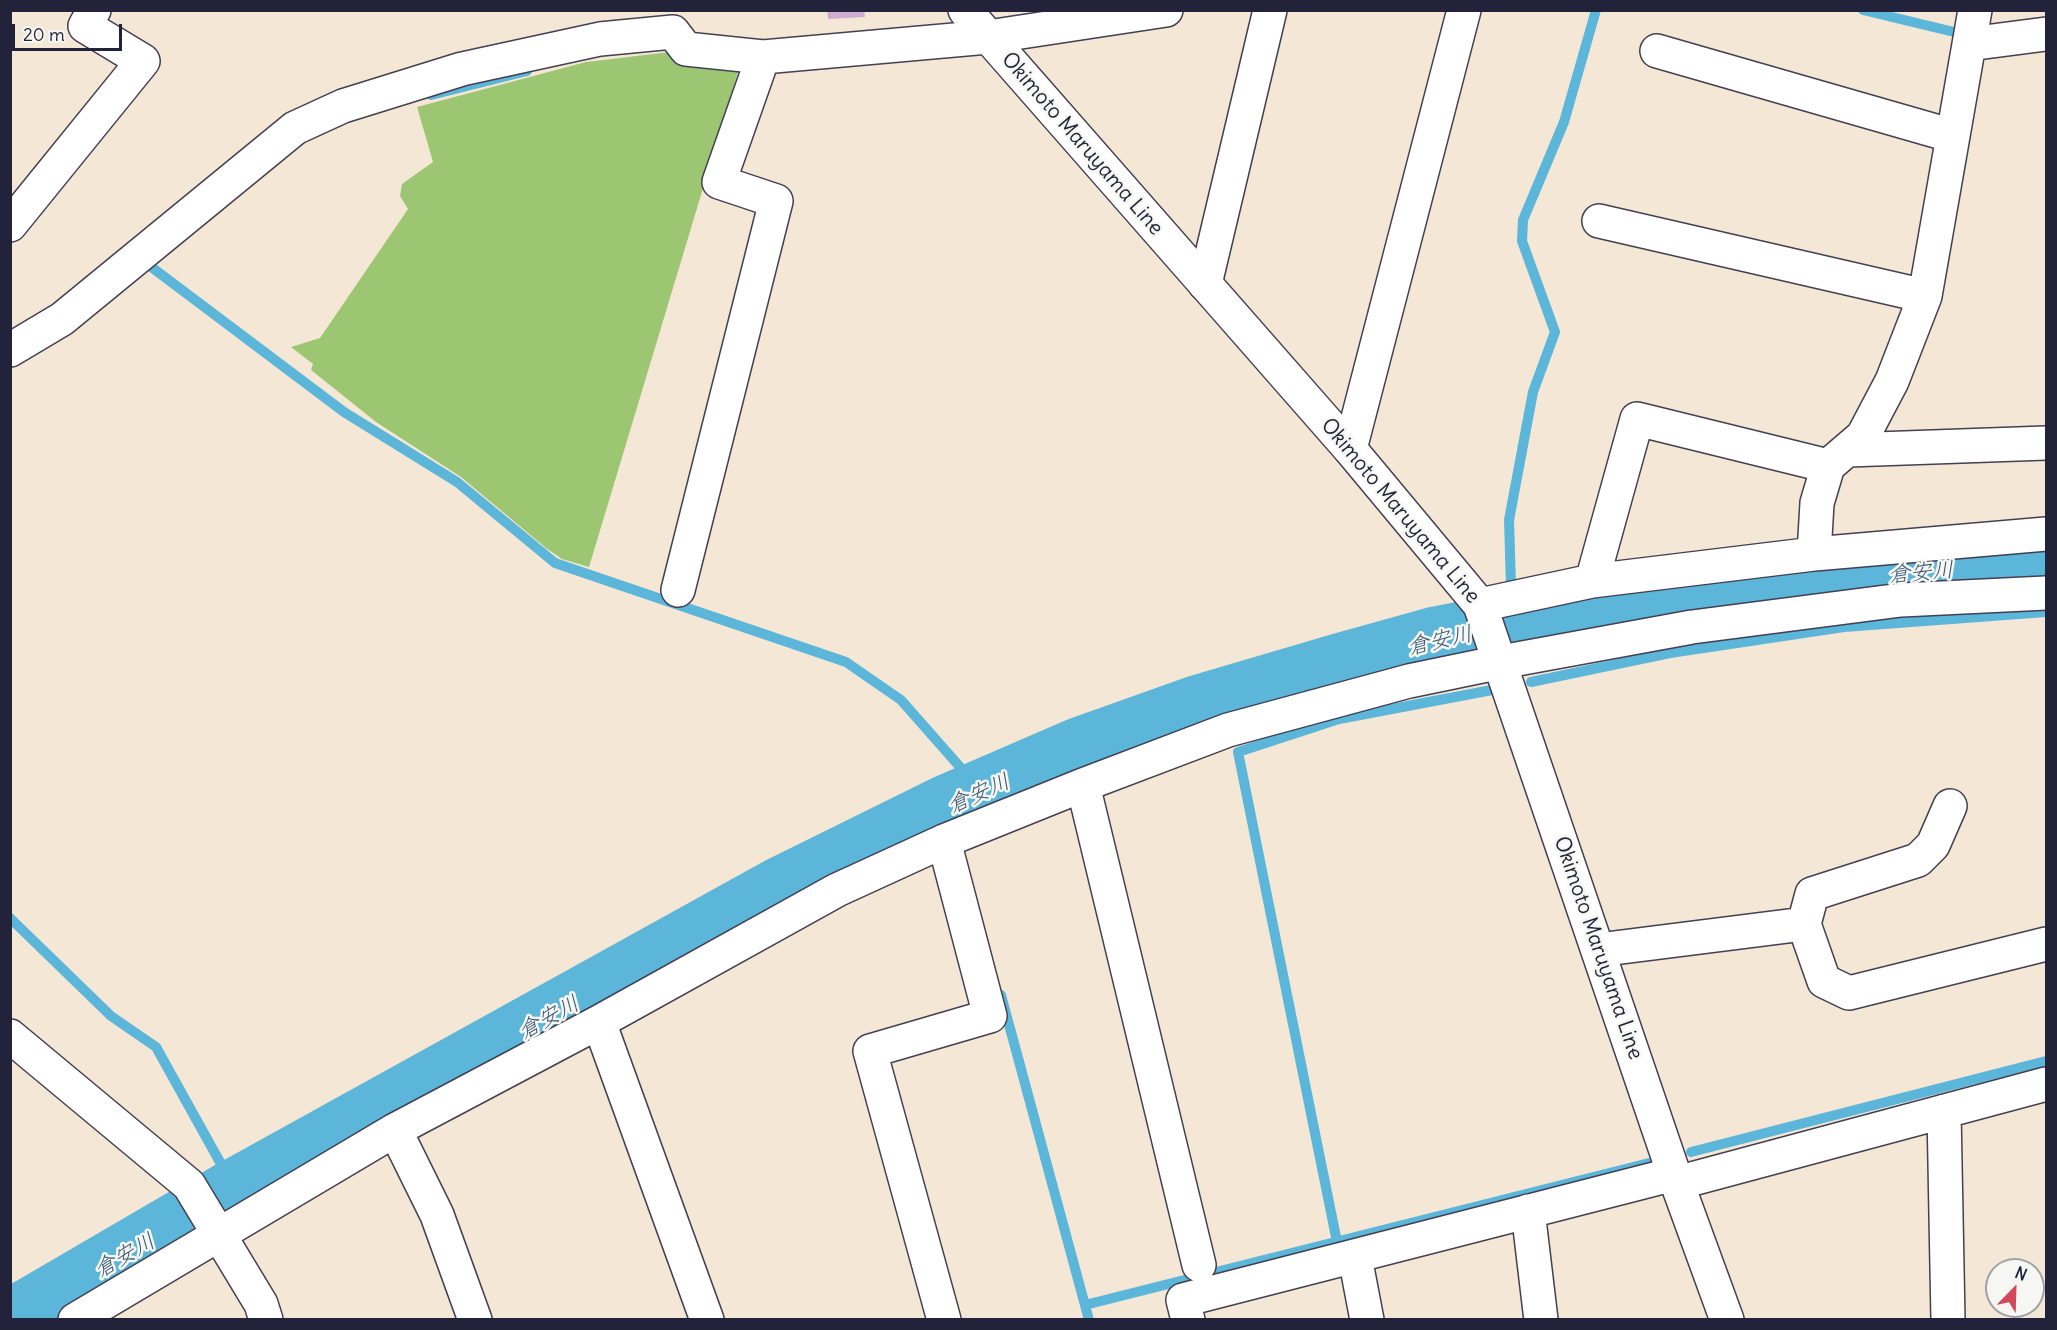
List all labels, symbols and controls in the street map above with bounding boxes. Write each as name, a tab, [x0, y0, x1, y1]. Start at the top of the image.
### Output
scale bar	[15, 12, 124, 50]
text: 20 m	[23, 23, 65, 46]
street label: Okimoto Maruyama Line	[996, 47, 1168, 241]
street label: Okimoto Maruyama Line	[1315, 413, 1485, 609]
water label: 倉安川	[1887, 557, 1955, 589]
water label: 倉安川	[1405, 621, 1475, 661]
water label: 倉安川	[943, 769, 1015, 819]
street label: Okimoto Maruyama Line	[1548, 833, 1648, 1063]
water label: 倉安川	[514, 990, 584, 1046]
water label: 倉安川	[90, 1228, 160, 1284]
north arrow	[1985, 1258, 2045, 1318]
text: N	[2012, 1262, 2030, 1285]

